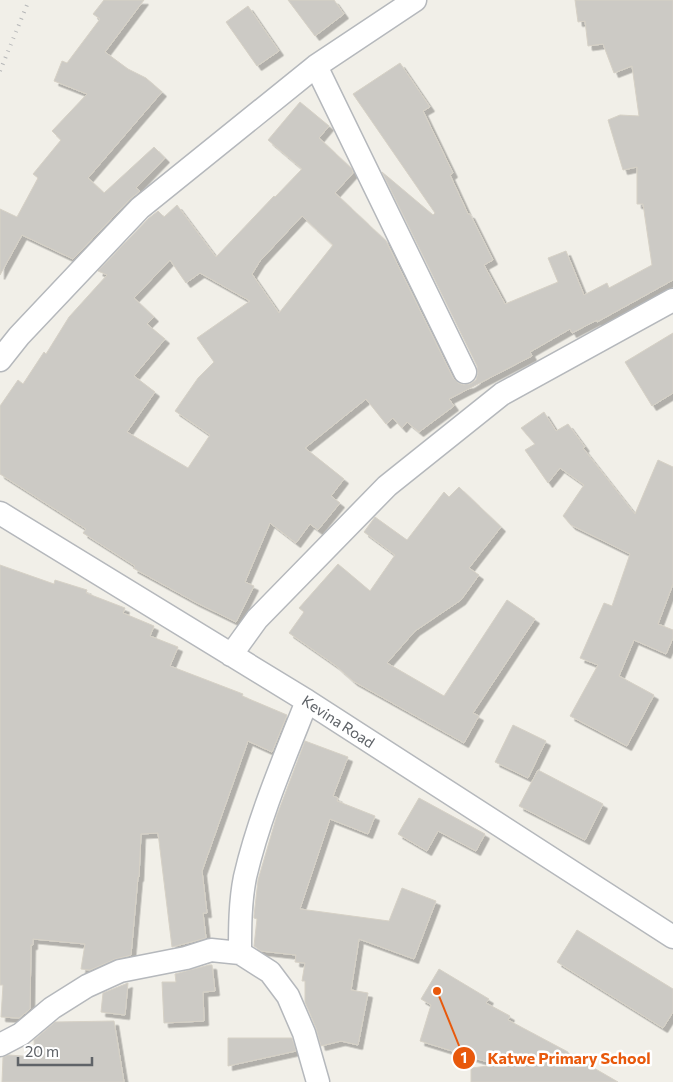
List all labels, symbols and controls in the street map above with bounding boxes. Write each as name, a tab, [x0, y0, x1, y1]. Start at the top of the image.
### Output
street label: Kevina Road	[299, 691, 378, 751]
scale bar	[18, 1034, 91, 1066]
text: 20 m	[25, 1042, 59, 1060]
callout: Katwe Primary School	[452, 1043, 660, 1074]
text: 1	[461, 1048, 467, 1066]
text: Katwe Primary School	[487, 1048, 651, 1067]

